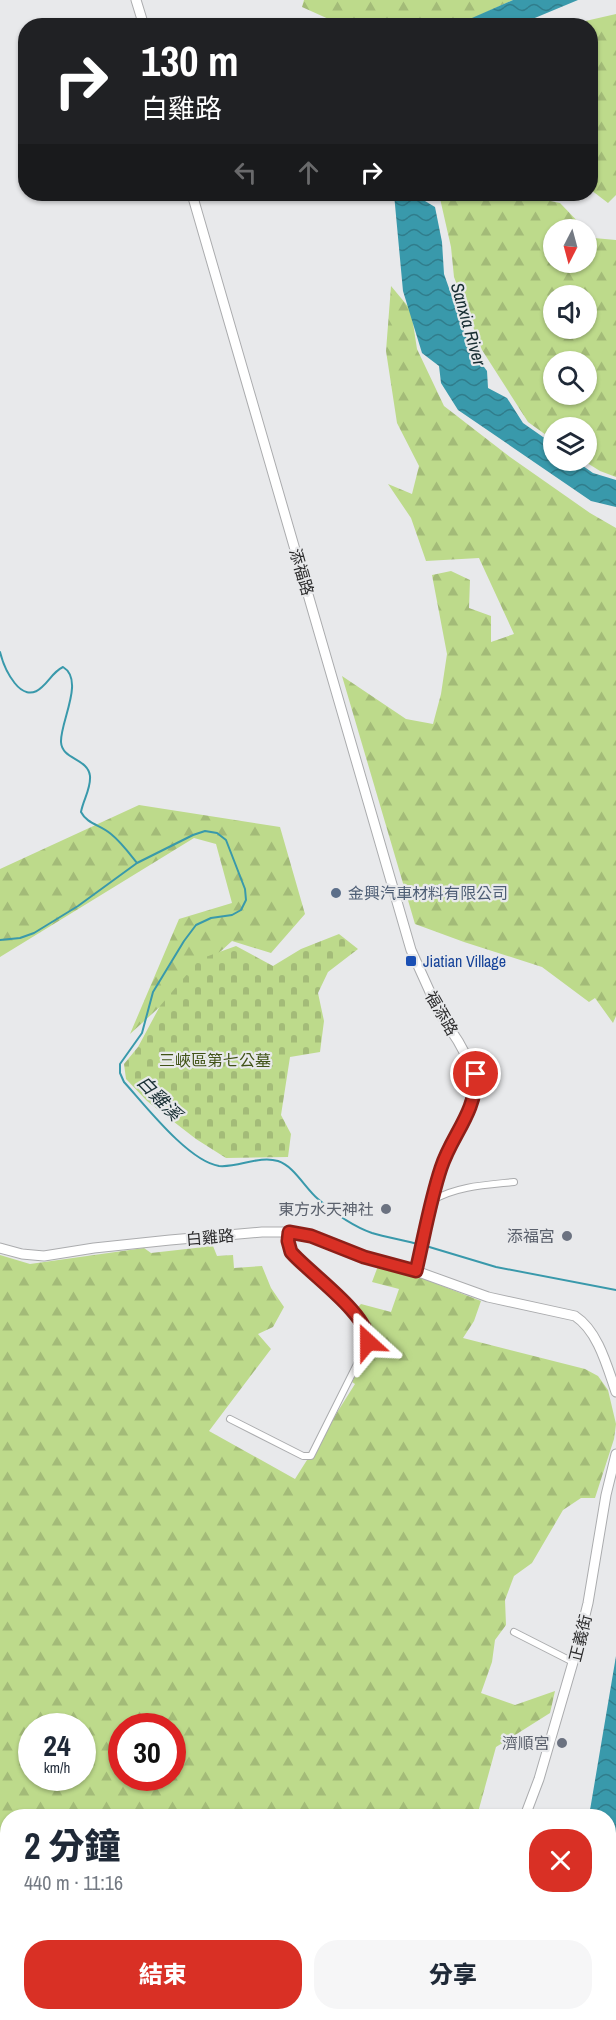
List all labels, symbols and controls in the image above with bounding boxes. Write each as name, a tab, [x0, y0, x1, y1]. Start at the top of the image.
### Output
text: 130 m	[141, 33, 239, 89]
icon: right	[42, 42, 120, 120]
text: 白雞路	[141, 90, 222, 126]
icon: left	[229, 156, 262, 189]
icon: ahead	[292, 156, 325, 189]
icon: right	[355, 156, 388, 189]
north arrow	[543, 219, 597, 273]
map controls	[543, 219, 597, 471]
water label: Sanxia River	[445, 279, 493, 369]
button: sound	[543, 285, 597, 339]
button: search	[543, 351, 597, 405]
button: layers	[543, 417, 597, 471]
street label: 添福路	[285, 546, 319, 598]
place label: 金興汽車材料有限公司	[348, 882, 508, 904]
marker: 金興汽車材料有限公司	[329, 886, 343, 900]
place label: Jiatian Village	[423, 950, 506, 972]
marker: Jiatian Village	[404, 954, 418, 968]
street label: 福添路	[420, 987, 464, 1039]
pin	[450, 1048, 501, 1099]
park label: 三峽區第七公墓	[159, 1049, 271, 1071]
icon: arrive	[459, 1057, 492, 1090]
water label: 白雞溪	[132, 1070, 189, 1128]
place label: 東方水天神社	[278, 1198, 374, 1220]
marker: 東方水天神社	[379, 1202, 393, 1216]
street label: 白雞路	[185, 1224, 235, 1250]
place label: 添福宮	[507, 1225, 555, 1247]
marker: 添福宮	[560, 1229, 574, 1243]
position arrow	[336, 1310, 400, 1374]
street label: 正義街	[564, 1612, 596, 1664]
speed limit sign: 30	[108, 1713, 186, 1791]
text: 24	[43, 1725, 71, 1765]
place label: 濟順宮	[502, 1732, 550, 1754]
marker: 濟順宮	[555, 1736, 569, 1750]
text: km/h	[44, 1757, 70, 1778]
text: 2 分鐘	[24, 1822, 121, 1870]
button: close	[529, 1829, 592, 1892]
text: 440 m · 11:16	[24, 1869, 123, 1896]
button: 結束	[24, 1940, 302, 2009]
button: 分享	[314, 1940, 592, 2009]

